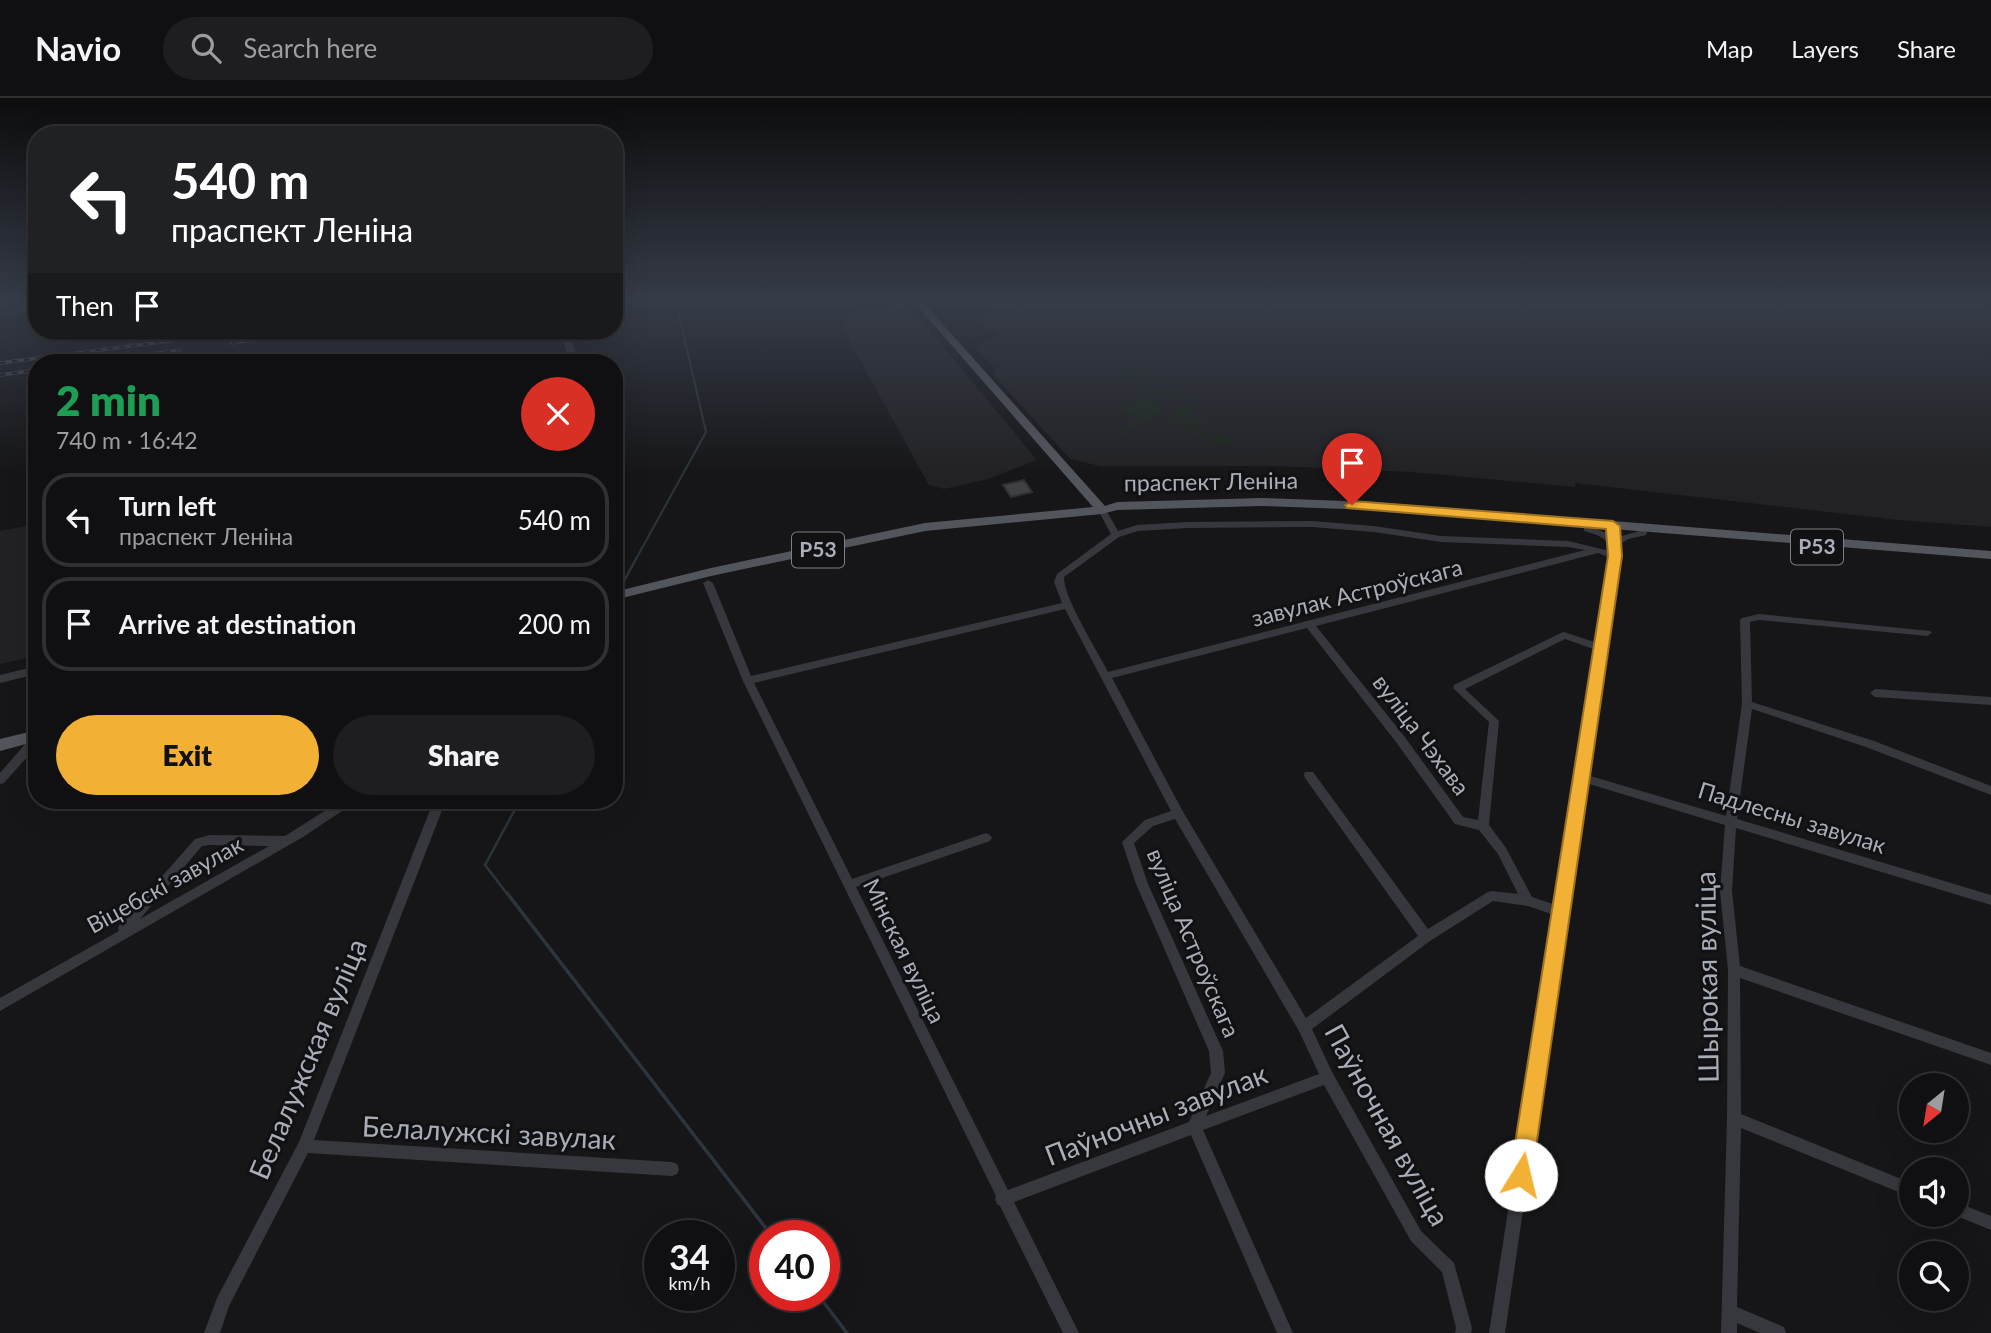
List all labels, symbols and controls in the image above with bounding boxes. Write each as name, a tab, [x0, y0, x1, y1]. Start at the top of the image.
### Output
search box	[163, 17, 653, 80]
text: Navio	[35, 28, 121, 68]
icon: search	[187, 29, 225, 67]
text: Search here	[243, 32, 377, 64]
text: Map	[1706, 34, 1753, 63]
text: Layers	[1791, 34, 1859, 63]
text: Share	[1897, 34, 1956, 63]
text: 540 m	[171, 151, 309, 209]
icon: left	[56, 154, 147, 245]
text: праспект Леніна	[171, 210, 413, 249]
icon: arrive	[128, 287, 166, 325]
text: Then	[56, 290, 114, 322]
text: 2 min	[56, 375, 161, 425]
button: close	[521, 377, 595, 451]
text: 740 m · 16:42	[56, 426, 198, 454]
pin	[1322, 433, 1382, 505]
icon: arrive	[1333, 444, 1371, 482]
street label: праспект Леніна	[1124, 465, 1298, 497]
text: Turn left	[119, 490, 216, 522]
icon: left	[60, 501, 98, 539]
text: 540 m	[518, 504, 591, 536]
text: праспект Леніна	[119, 522, 293, 550]
road number: Р53	[1791, 530, 1843, 564]
road number: Р53	[792, 532, 844, 568]
street label: завулак Астроўскага	[1248, 552, 1465, 632]
icon: arrive	[60, 605, 98, 643]
text: Arrive at destination	[119, 608, 356, 640]
text: 200 m	[518, 608, 591, 640]
street label: вуліца Чэхава	[1367, 669, 1476, 800]
button: Exit	[56, 715, 319, 795]
button: Share	[333, 715, 595, 795]
street label: Падлесны завулак	[1695, 775, 1890, 859]
street label: Віцебскі завулак	[82, 830, 248, 939]
street label: вуліца Астроўскага	[1142, 844, 1246, 1041]
street label: Шырокая вуліца	[1687, 871, 1725, 1083]
street label: Мінская вуліца	[858, 874, 952, 1027]
street label: Белалужская вуліца	[241, 933, 373, 1184]
street label: Паўночная вуліца	[1318, 1018, 1457, 1231]
street label: Паўночны завулак	[1040, 1056, 1272, 1172]
north arrow	[1899, 1073, 1969, 1143]
map controls	[1899, 1073, 1969, 1311]
street label: Белалужскі завулак	[361, 1108, 617, 1156]
position arrow	[1484, 1138, 1558, 1212]
button: sound	[1899, 1157, 1969, 1227]
speed limit sign: 40	[749, 1220, 840, 1311]
text: 34	[669, 1235, 710, 1277]
button: search	[1899, 1241, 1969, 1311]
text: km/h	[668, 1272, 711, 1294]

